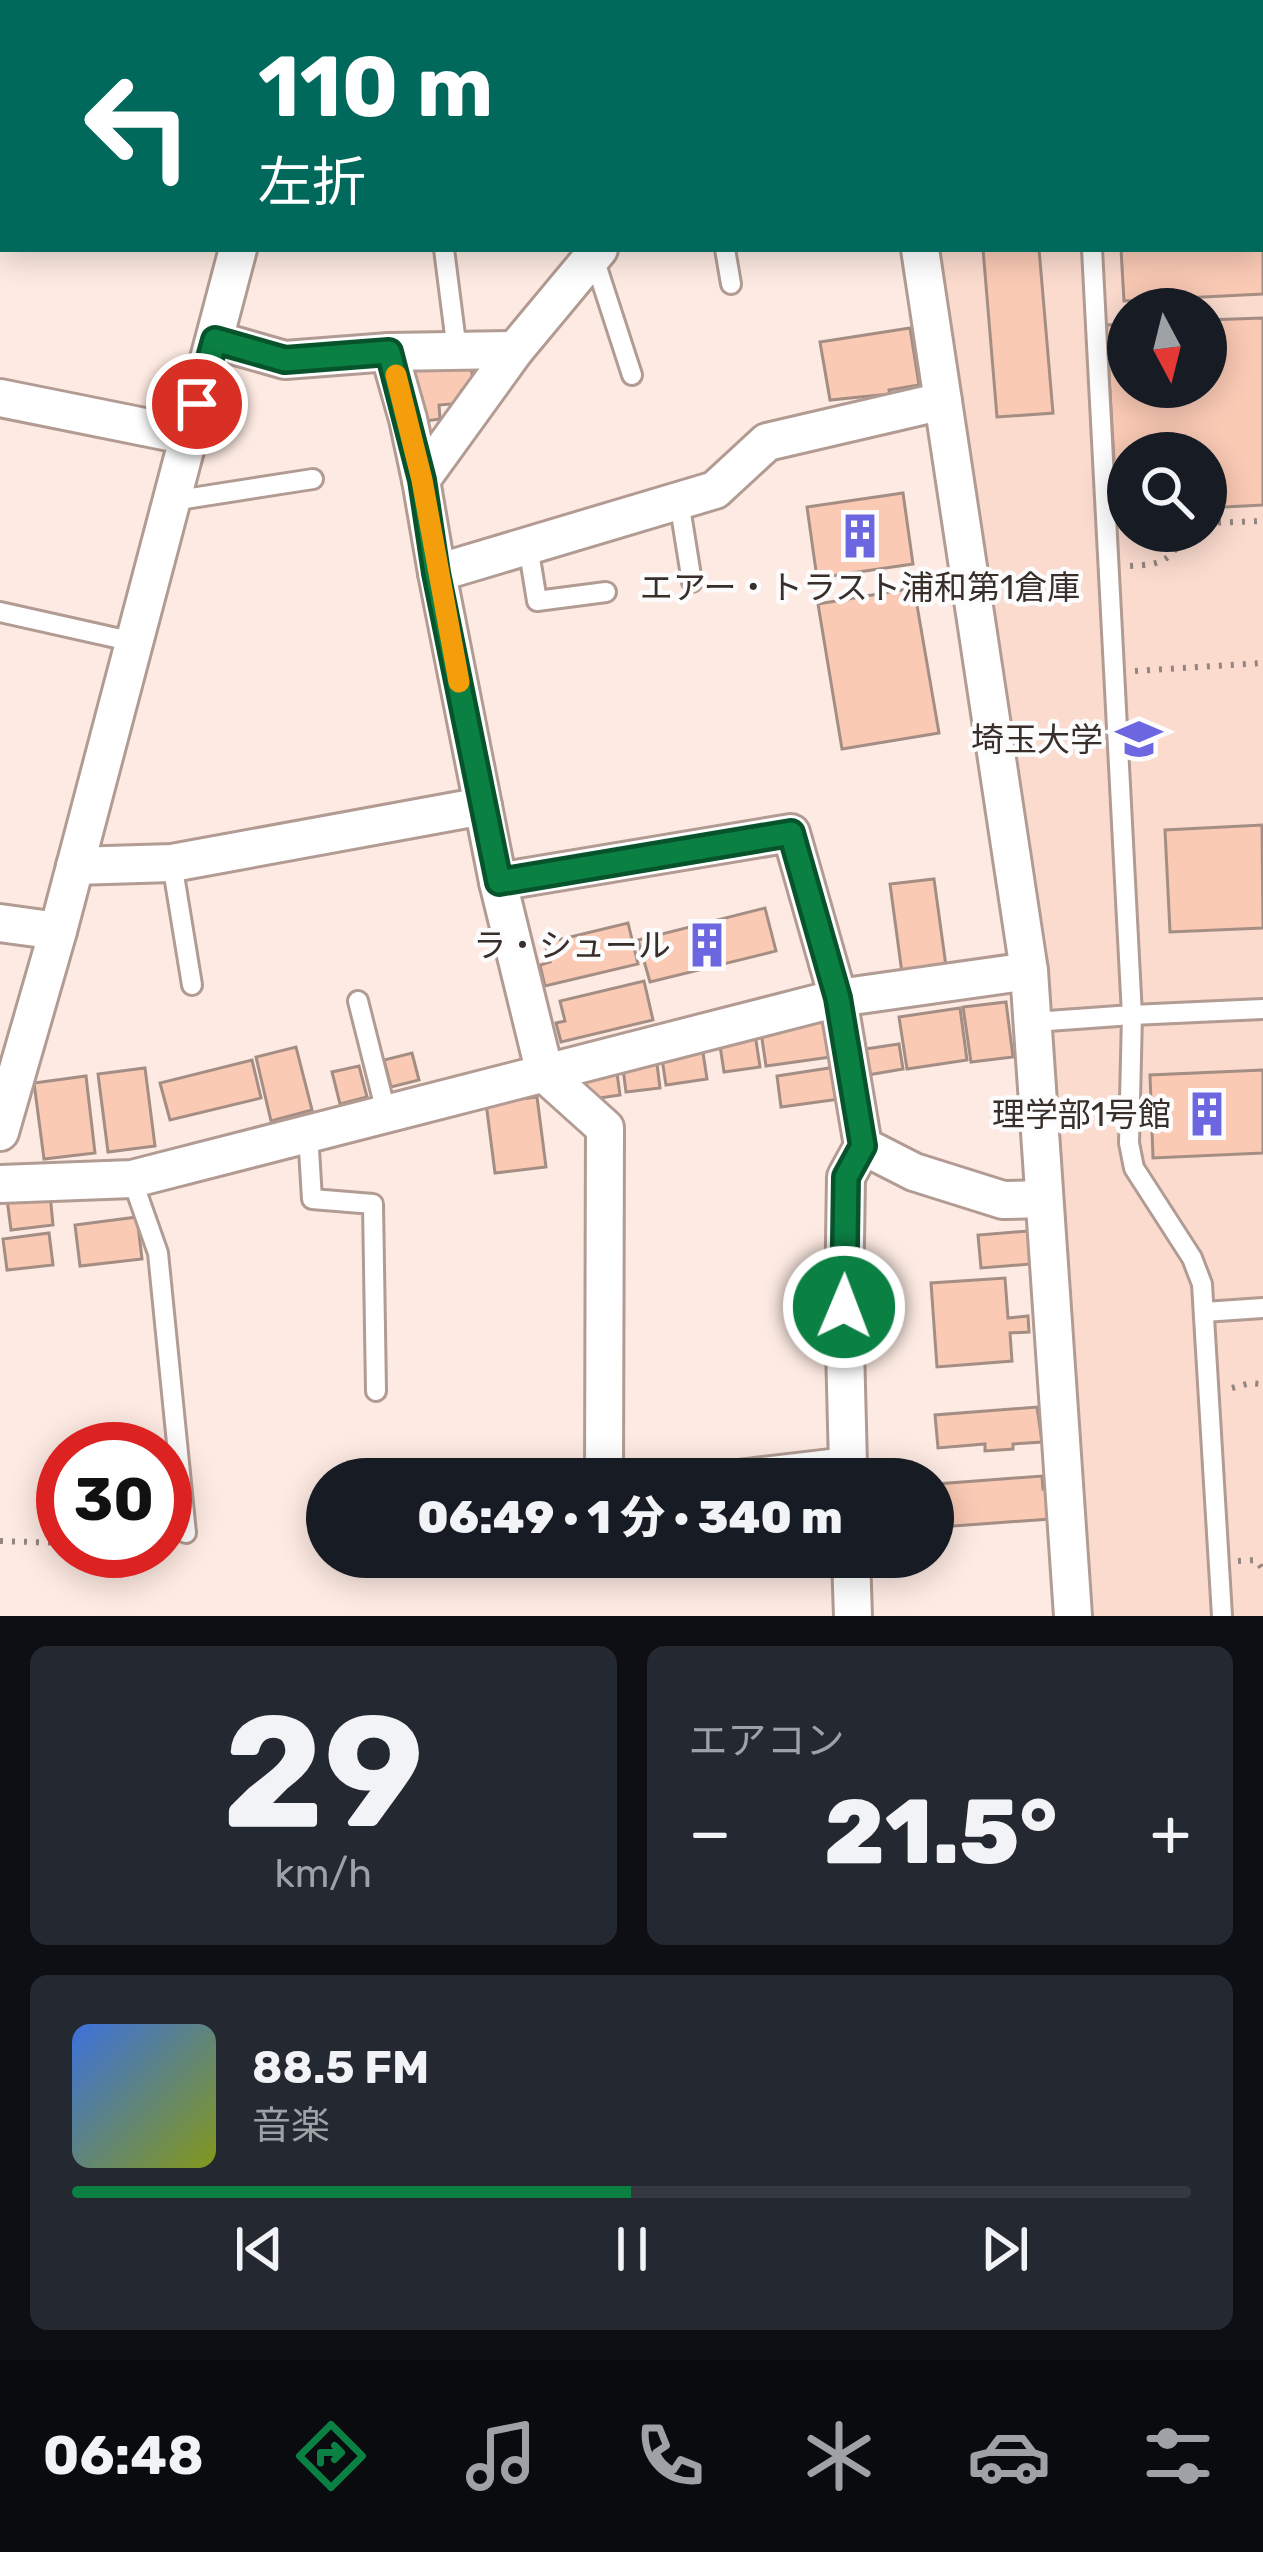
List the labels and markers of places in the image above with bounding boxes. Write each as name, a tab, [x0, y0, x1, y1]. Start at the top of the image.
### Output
pin	[146, 353, 248, 455]
building icon: エアー・トラスト浦和第1倉庫	[835, 511, 885, 561]
place label: エアー・トラスト浦和第1倉庫	[640, 568, 1080, 607]
school or university icon: 埼玉大学	[1114, 714, 1164, 764]
place label: 埼玉大学	[971, 720, 1103, 759]
building icon: ラ・シュール	[682, 920, 732, 970]
place label: ラ・シュール	[473, 926, 671, 965]
building icon: 理学部1号館	[1182, 1089, 1232, 1139]
place label: 理学部1号館	[992, 1095, 1171, 1134]

